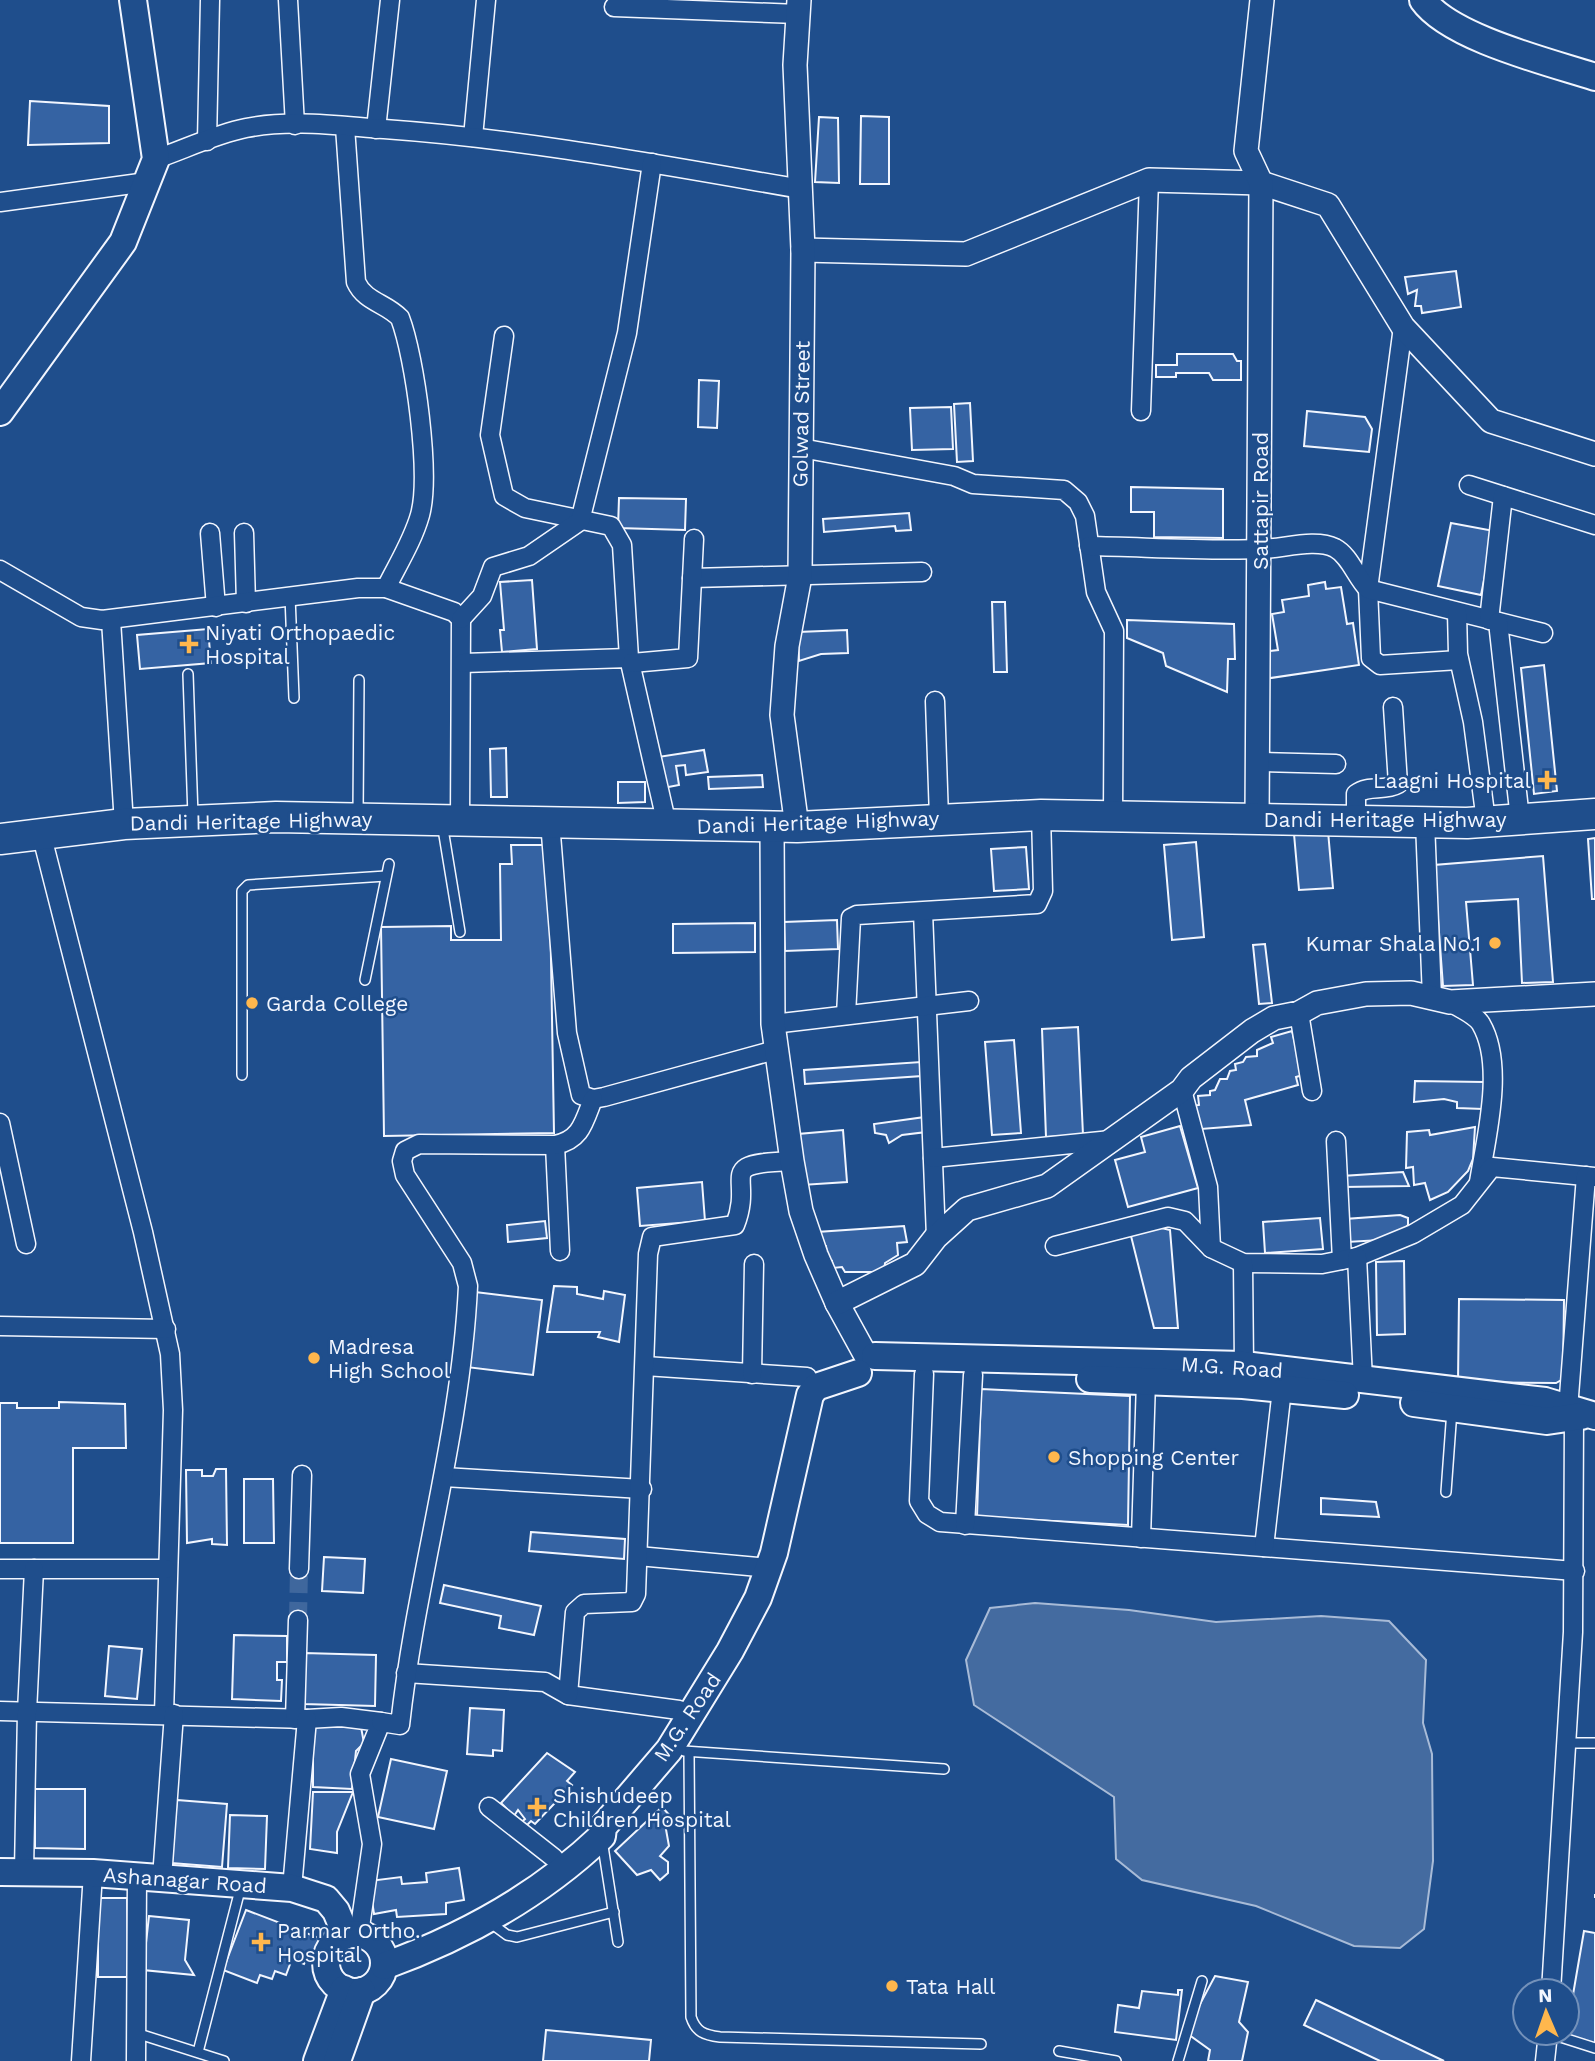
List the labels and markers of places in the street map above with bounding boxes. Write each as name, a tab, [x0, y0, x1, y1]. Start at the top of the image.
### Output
place label: Niyati Orthopaedic Hospital	[205, 620, 395, 669]
marker: Niyati Orthopaedic Hospital	[179, 634, 199, 654]
place label: Laagni Hospital	[1373, 768, 1532, 793]
marker: Laagni Hospital	[1537, 770, 1557, 790]
place label: Kumar Shala No.1	[1306, 931, 1481, 956]
marker: Kumar Shala No.1	[1487, 935, 1503, 951]
place label: Garda College	[266, 991, 408, 1016]
marker: Garda College	[244, 995, 260, 1011]
place label: Madresa High School	[328, 1334, 451, 1383]
marker: Madresa High School	[306, 1350, 322, 1366]
place label: Shopping Center	[1068, 1445, 1240, 1470]
marker: Shopping Center	[1046, 1449, 1062, 1465]
place label: Shishudeep Children Hospital	[553, 1783, 731, 1832]
marker: Shishudeep Children Hospital	[527, 1797, 547, 1817]
place label: Parmar Ortho. Hospital	[277, 1918, 421, 1967]
marker: Parmar Ortho. Hospital	[251, 1932, 271, 1952]
place label: Tata Hall	[906, 1974, 996, 1999]
marker: Tata Hall	[884, 1978, 900, 1994]

